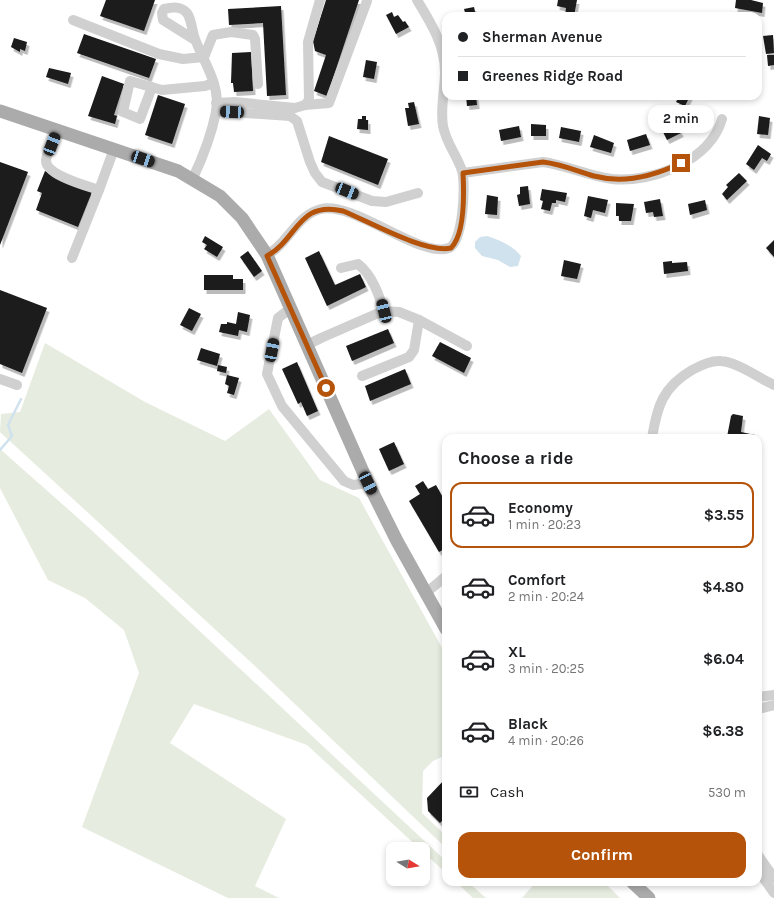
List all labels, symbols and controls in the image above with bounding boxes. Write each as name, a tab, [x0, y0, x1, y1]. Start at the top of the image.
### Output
text: Sherman Avenue	[482, 28, 602, 46]
text: Greenes Ridge Road	[482, 67, 623, 85]
car	[220, 105, 244, 119]
callout: 2 min	[648, 105, 714, 133]
text: 2 min	[663, 111, 699, 126]
car	[42, 131, 62, 157]
car	[130, 149, 156, 169]
route end	[672, 154, 690, 172]
car	[334, 181, 360, 201]
car	[375, 298, 393, 324]
car	[264, 337, 280, 363]
route start	[317, 379, 335, 397]
text: Choose a ride	[458, 447, 573, 469]
car	[357, 470, 379, 496]
icon: car	[460, 497, 496, 533]
text: Economy	[508, 499, 573, 517]
text: $3.55	[704, 506, 744, 524]
text: 1 min · 20:23	[508, 517, 581, 532]
icon: car	[460, 569, 496, 605]
text: Comfort	[508, 571, 566, 589]
text: $4.80	[702, 578, 744, 596]
text: 2 min · 20:24	[508, 589, 584, 604]
icon: car	[460, 641, 496, 677]
text: XL	[508, 643, 526, 661]
text: $6.04	[703, 650, 744, 668]
text: 3 min · 20:25	[508, 661, 584, 676]
icon: car	[460, 713, 496, 749]
text: Black	[508, 715, 548, 733]
text: $6.38	[702, 722, 744, 740]
text: 4 min · 20:26	[508, 733, 584, 748]
icon: cash	[458, 781, 480, 803]
text: Cash	[490, 783, 524, 801]
text: 530 m	[708, 785, 746, 800]
button: Confirm	[458, 832, 746, 878]
north arrow	[386, 842, 430, 886]
map controls	[386, 842, 430, 886]

